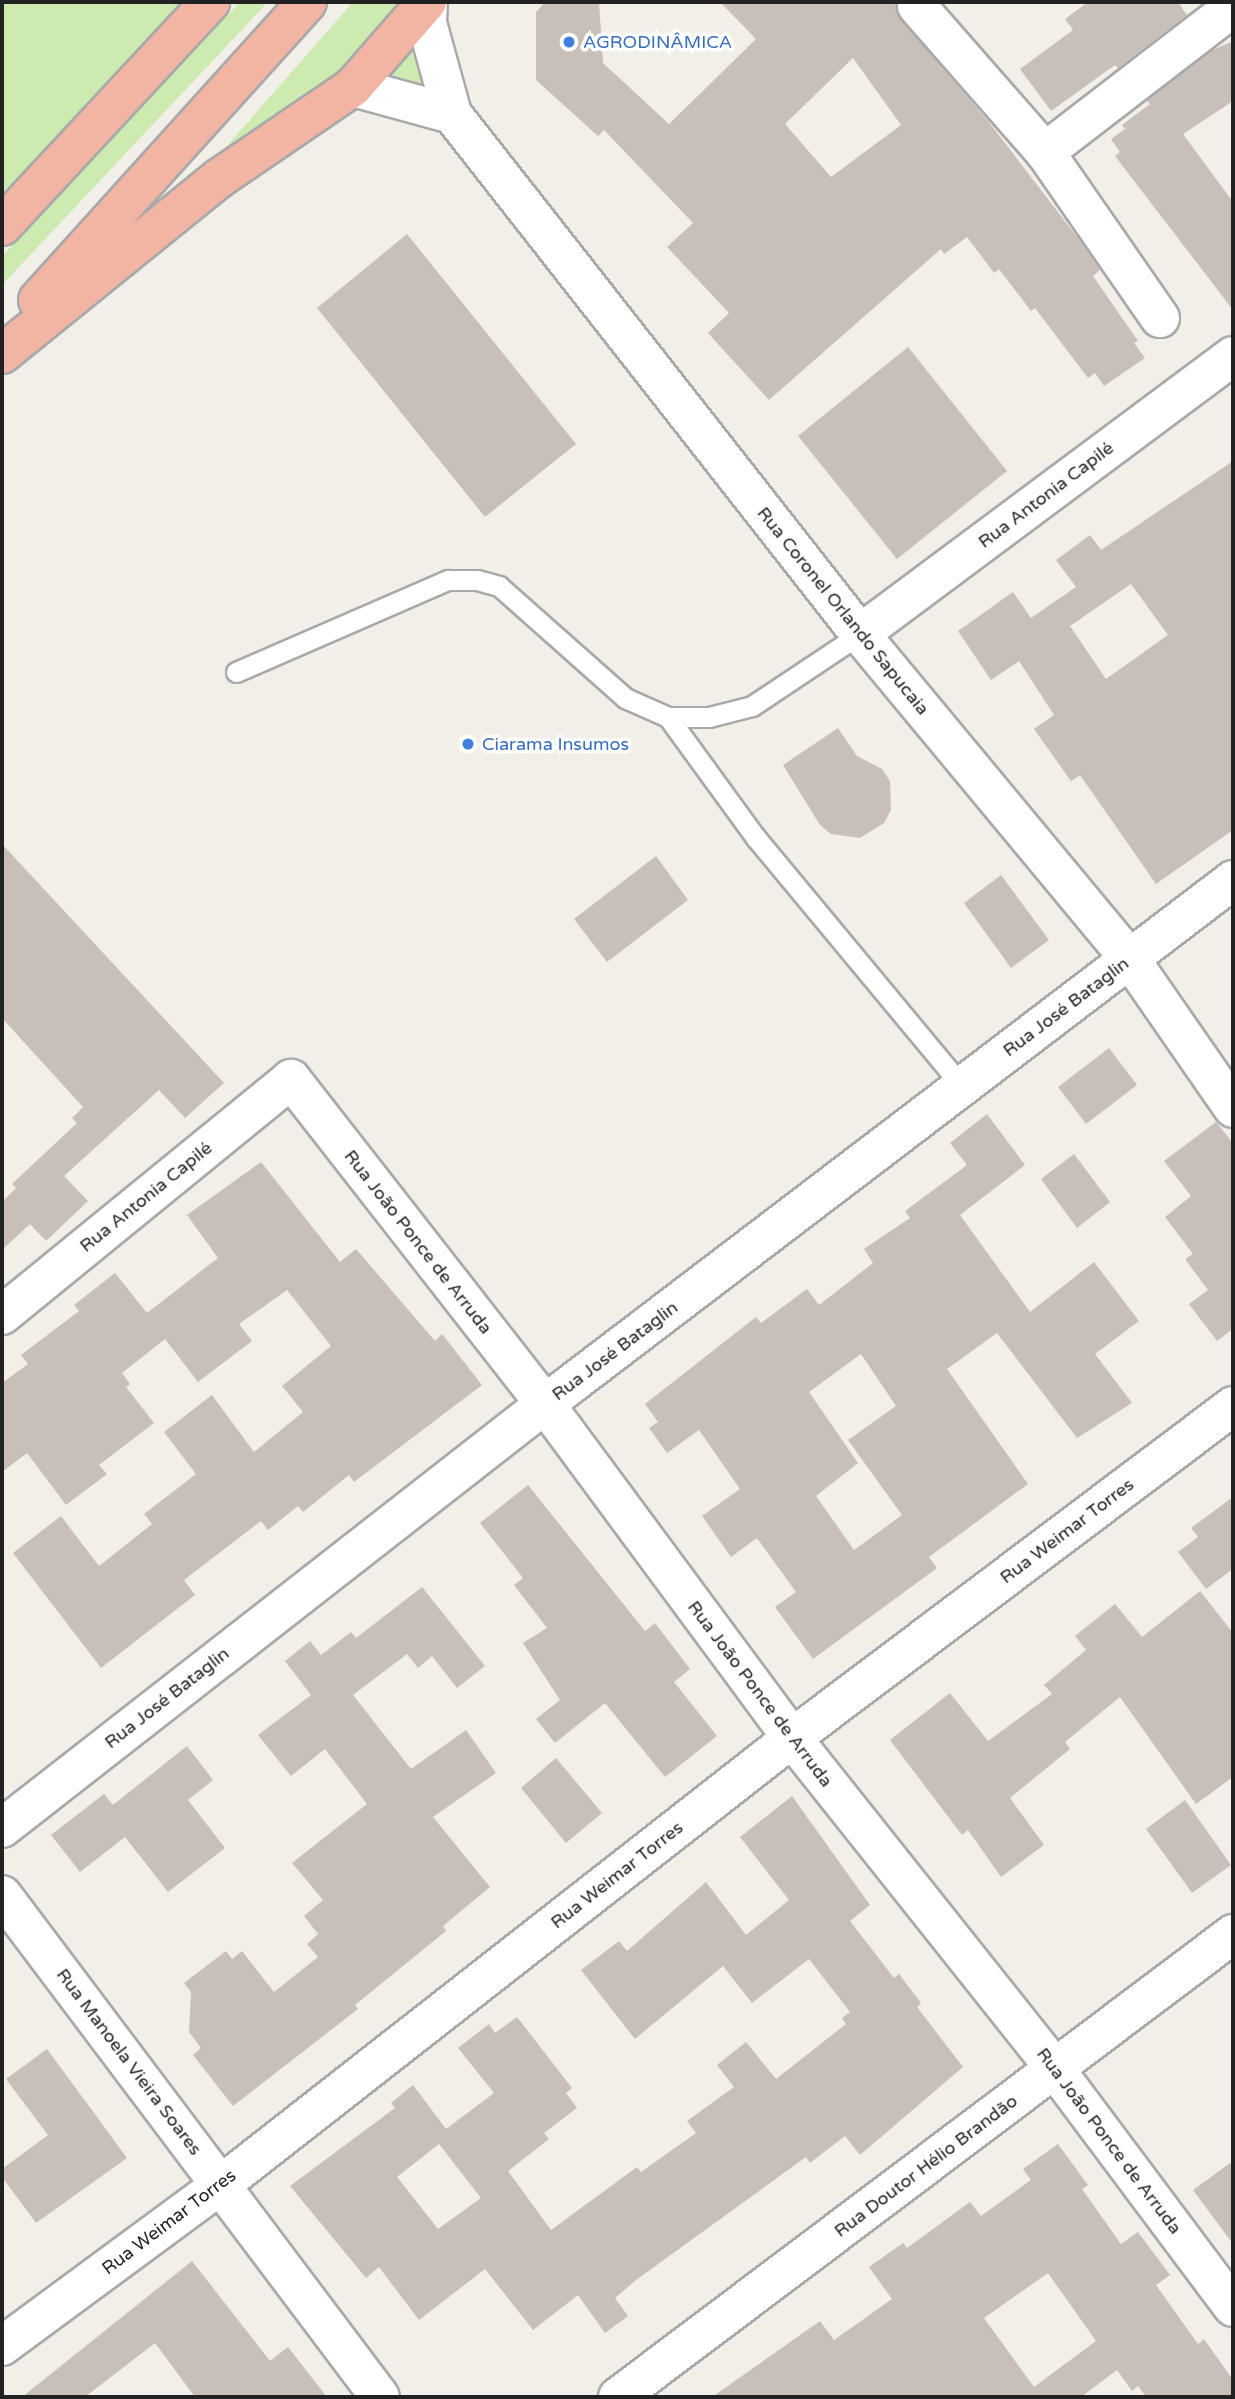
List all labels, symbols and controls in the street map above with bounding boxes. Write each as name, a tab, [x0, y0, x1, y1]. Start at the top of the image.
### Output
place label: AGRODINÂMICA	[583, 31, 732, 53]
marker: AGRODINÂMICA	[561, 34, 577, 50]
street label: Rua Antonia Capilé	[974, 437, 1118, 553]
street label: Rua Coronel Orlando Sapucaia	[752, 503, 934, 719]
place label: Ciarama Insumos	[482, 733, 629, 755]
marker: Ciarama Insumos	[460, 736, 476, 752]
street label: Rua José Bataglin	[999, 953, 1133, 1061]
street label: Rua Antonia Capilé	[76, 1137, 216, 1257]
street label: Rua João Ponce de Arruda	[339, 1146, 497, 1338]
street label: Rua José Bataglin	[548, 1297, 682, 1405]
street label: Rua Weimar Torres	[996, 1474, 1138, 1588]
street label: Rua João Ponce de Arruda	[683, 1597, 837, 1791]
street label: Rua José Bataglin	[100, 1643, 234, 1753]
street label: Rua Weimar Torres	[547, 1817, 687, 1933]
street label: Rua Manoela Vieira Soares	[52, 1964, 206, 2160]
street label: Rua João Ponce de Arruda	[1032, 2044, 1186, 2238]
street label: Rua Doutor Hélio Brandão	[830, 2090, 1022, 2242]
street label: Rua Weimar Torres	[98, 2165, 240, 2279]

